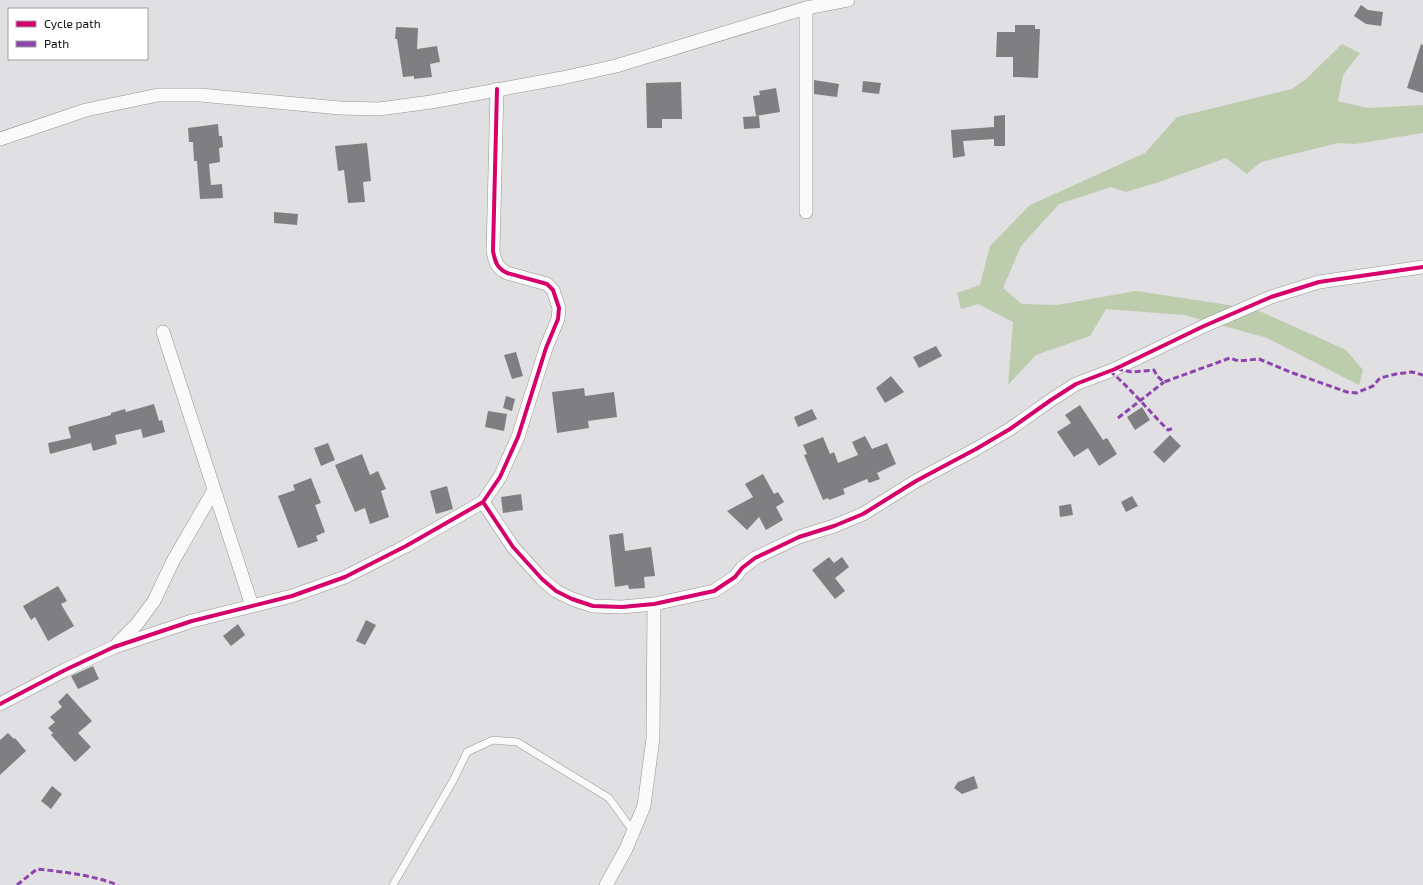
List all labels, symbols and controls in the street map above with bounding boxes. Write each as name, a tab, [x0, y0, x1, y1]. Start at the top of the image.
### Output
legend	[8, 8, 148, 60]
text: Cycle path	[44, 16, 101, 30]
text: Path	[44, 36, 69, 50]

